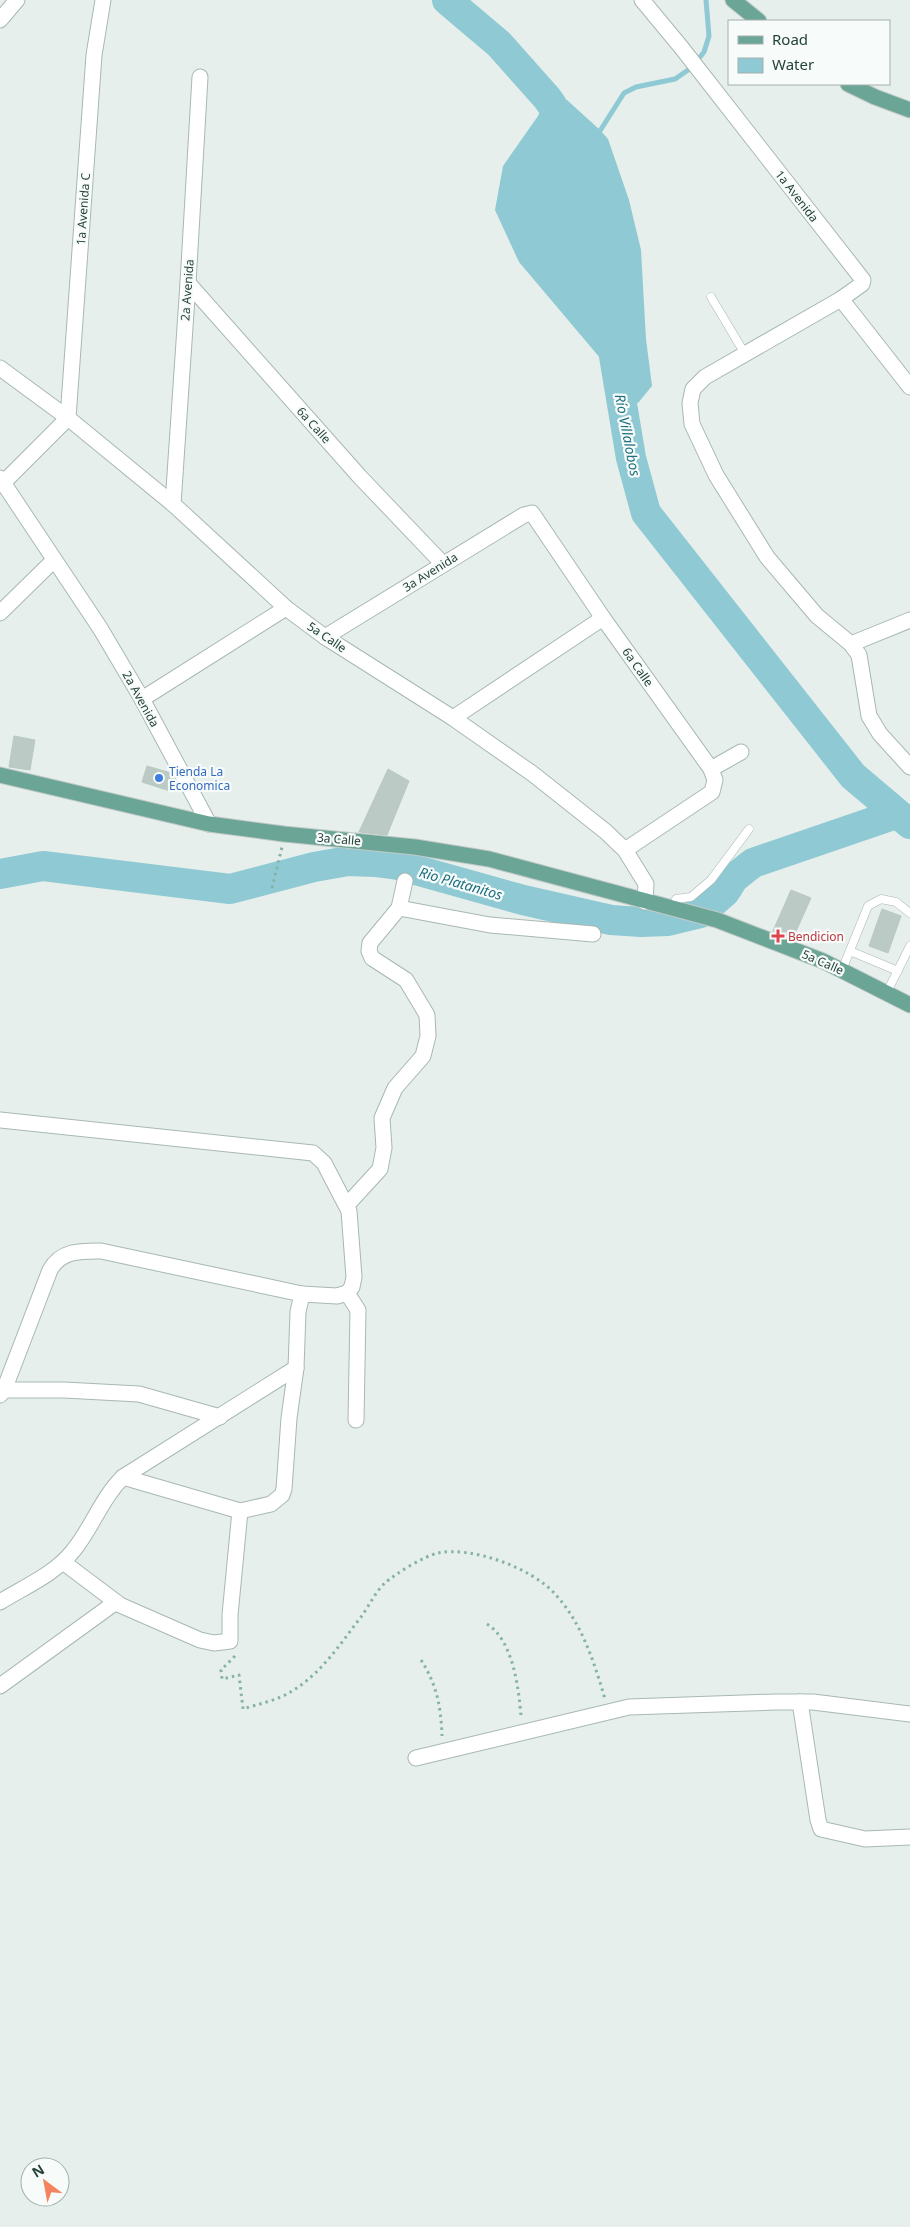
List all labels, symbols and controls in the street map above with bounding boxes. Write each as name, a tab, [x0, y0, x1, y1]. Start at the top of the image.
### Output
legend	[728, 20, 890, 85]
text: Road	[772, 29, 808, 49]
text: Water	[772, 54, 814, 74]
street label: 1a Avenida	[771, 166, 823, 226]
street label: 1a Avenida C	[72, 172, 94, 246]
street label: 2a Avenida	[176, 259, 198, 321]
water label: Río Villalobos	[611, 392, 645, 478]
street label: 6a Calle	[293, 403, 335, 447]
street label: 3a Avenida	[399, 548, 461, 596]
street label: 5a Calle	[304, 618, 350, 656]
street label: 6a Calle	[618, 644, 658, 690]
street label: 2a Avenida	[119, 668, 163, 730]
place label: Tienda La Economica	[169, 763, 230, 794]
marker: Tienda La Economica	[153, 772, 165, 784]
street label: 3a Calle	[316, 829, 362, 849]
water label: Rio Platanitos	[417, 862, 505, 904]
place label: Bendicion	[788, 928, 844, 945]
marker: Bendicion	[772, 930, 784, 942]
street label: 5a Calle	[799, 945, 847, 979]
north arrow	[20, 2157, 70, 2207]
text: N	[28, 2159, 48, 2182]

